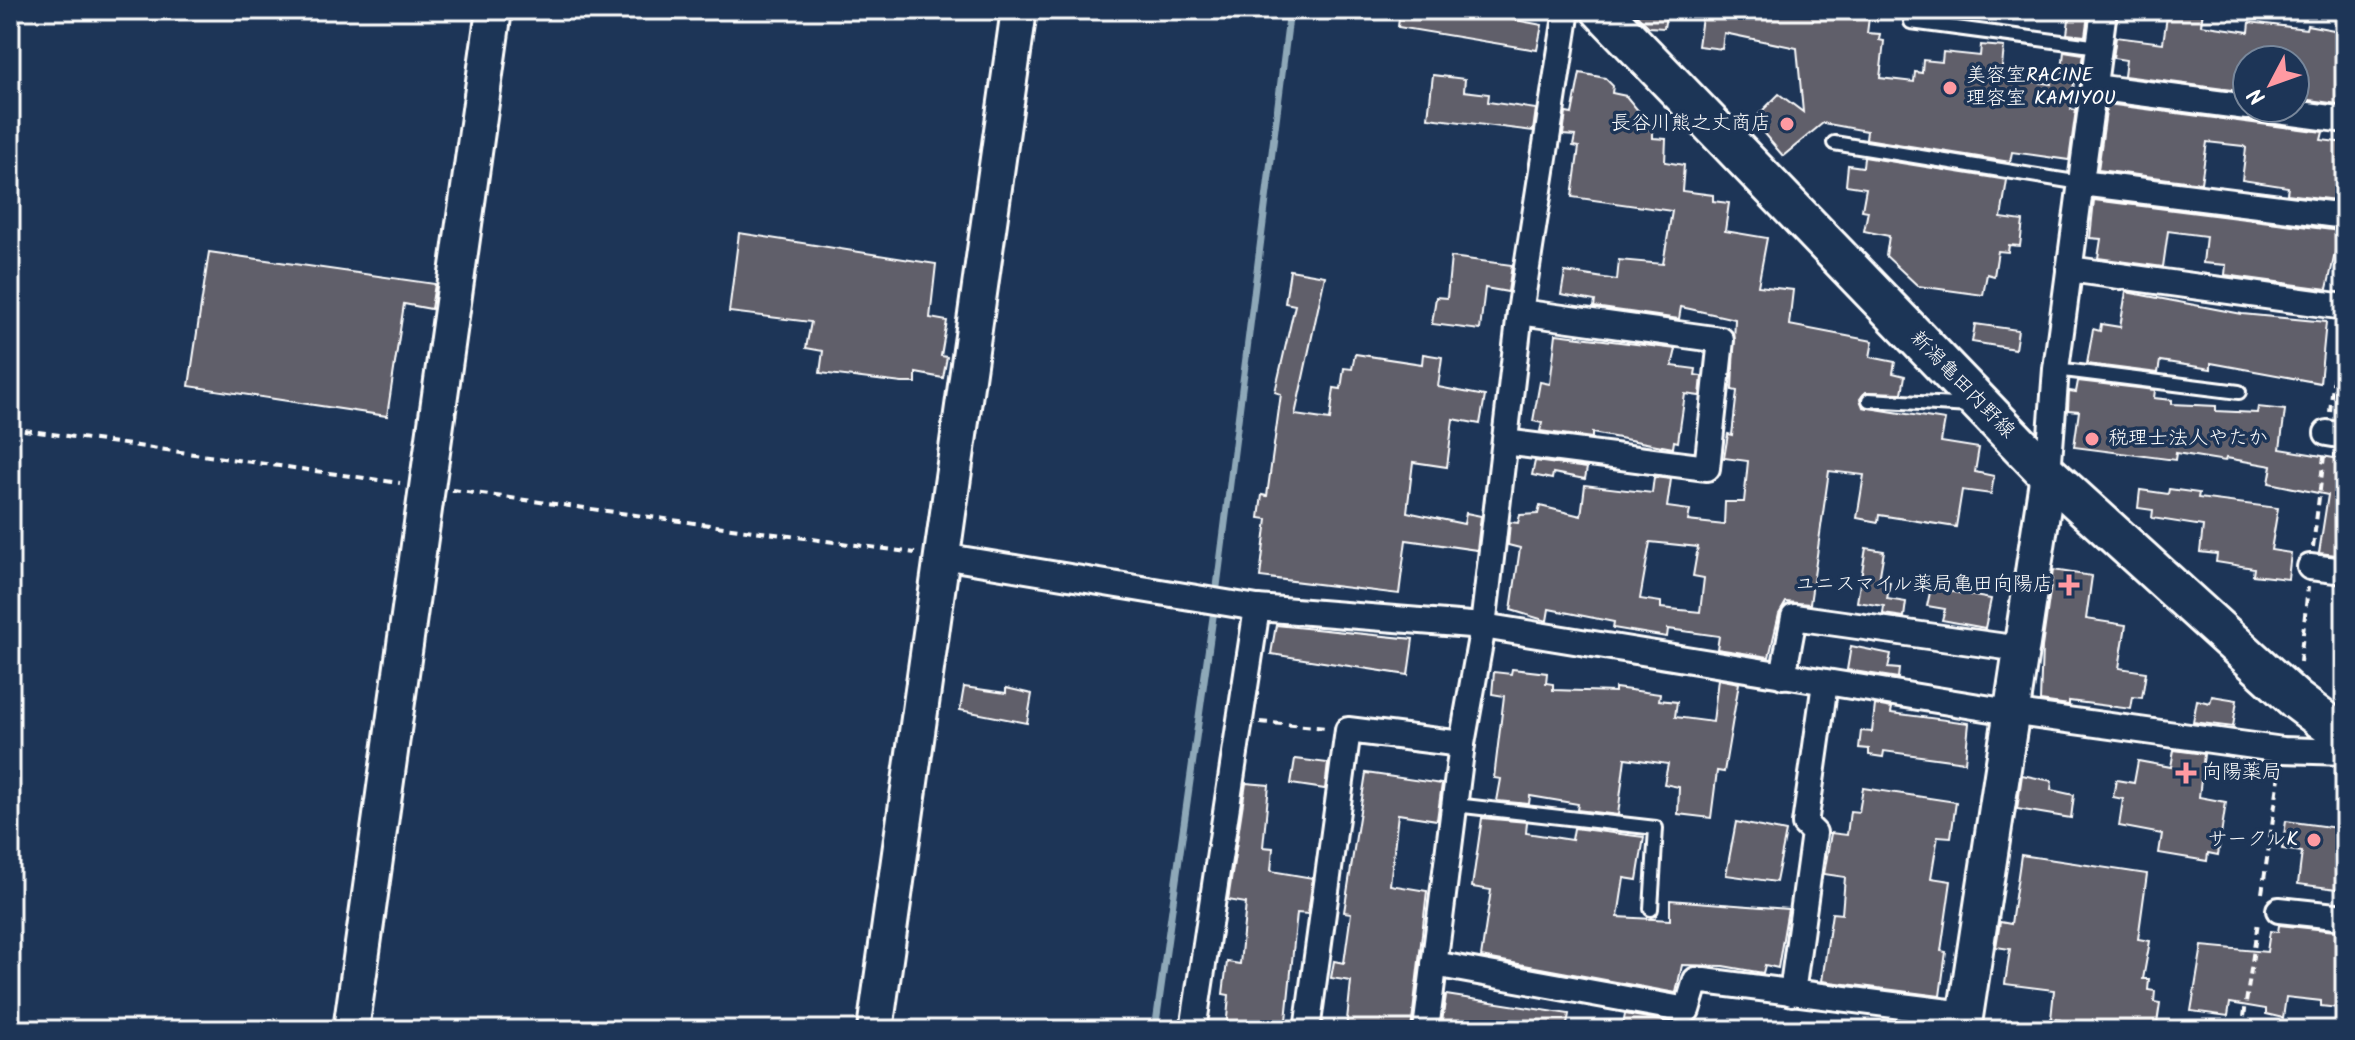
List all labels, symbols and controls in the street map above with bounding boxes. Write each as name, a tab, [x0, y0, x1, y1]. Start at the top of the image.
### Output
north arrow	[2231, 44, 2311, 124]
place label: 美容室RACINE 理容室 KAMIYOU	[1966, 60, 2116, 115]
marker: 美容室RACINE 理容室 KAMIYOU	[1941, 79, 1959, 97]
text: N	[2240, 79, 2276, 112]
place label: 長谷川熊之丈商店	[1611, 108, 1771, 140]
marker: 長谷川熊之丈商店	[1778, 115, 1796, 133]
street label: 新潟亀田内野線	[1902, 324, 2022, 446]
place label: 税理士法人やたか	[2108, 423, 2268, 455]
marker: 税理士法人やたか	[2083, 430, 2101, 448]
place label: ユニスマイル薬局亀田向陽店	[1795, 569, 2053, 601]
marker: ユニスマイル薬局亀田向陽店	[2060, 576, 2078, 594]
place label: 向陽薬局	[2202, 757, 2282, 789]
marker: 向陽薬局	[2177, 764, 2195, 782]
place label: サークルK	[2207, 824, 2298, 856]
marker: サークルK	[2305, 831, 2323, 849]

